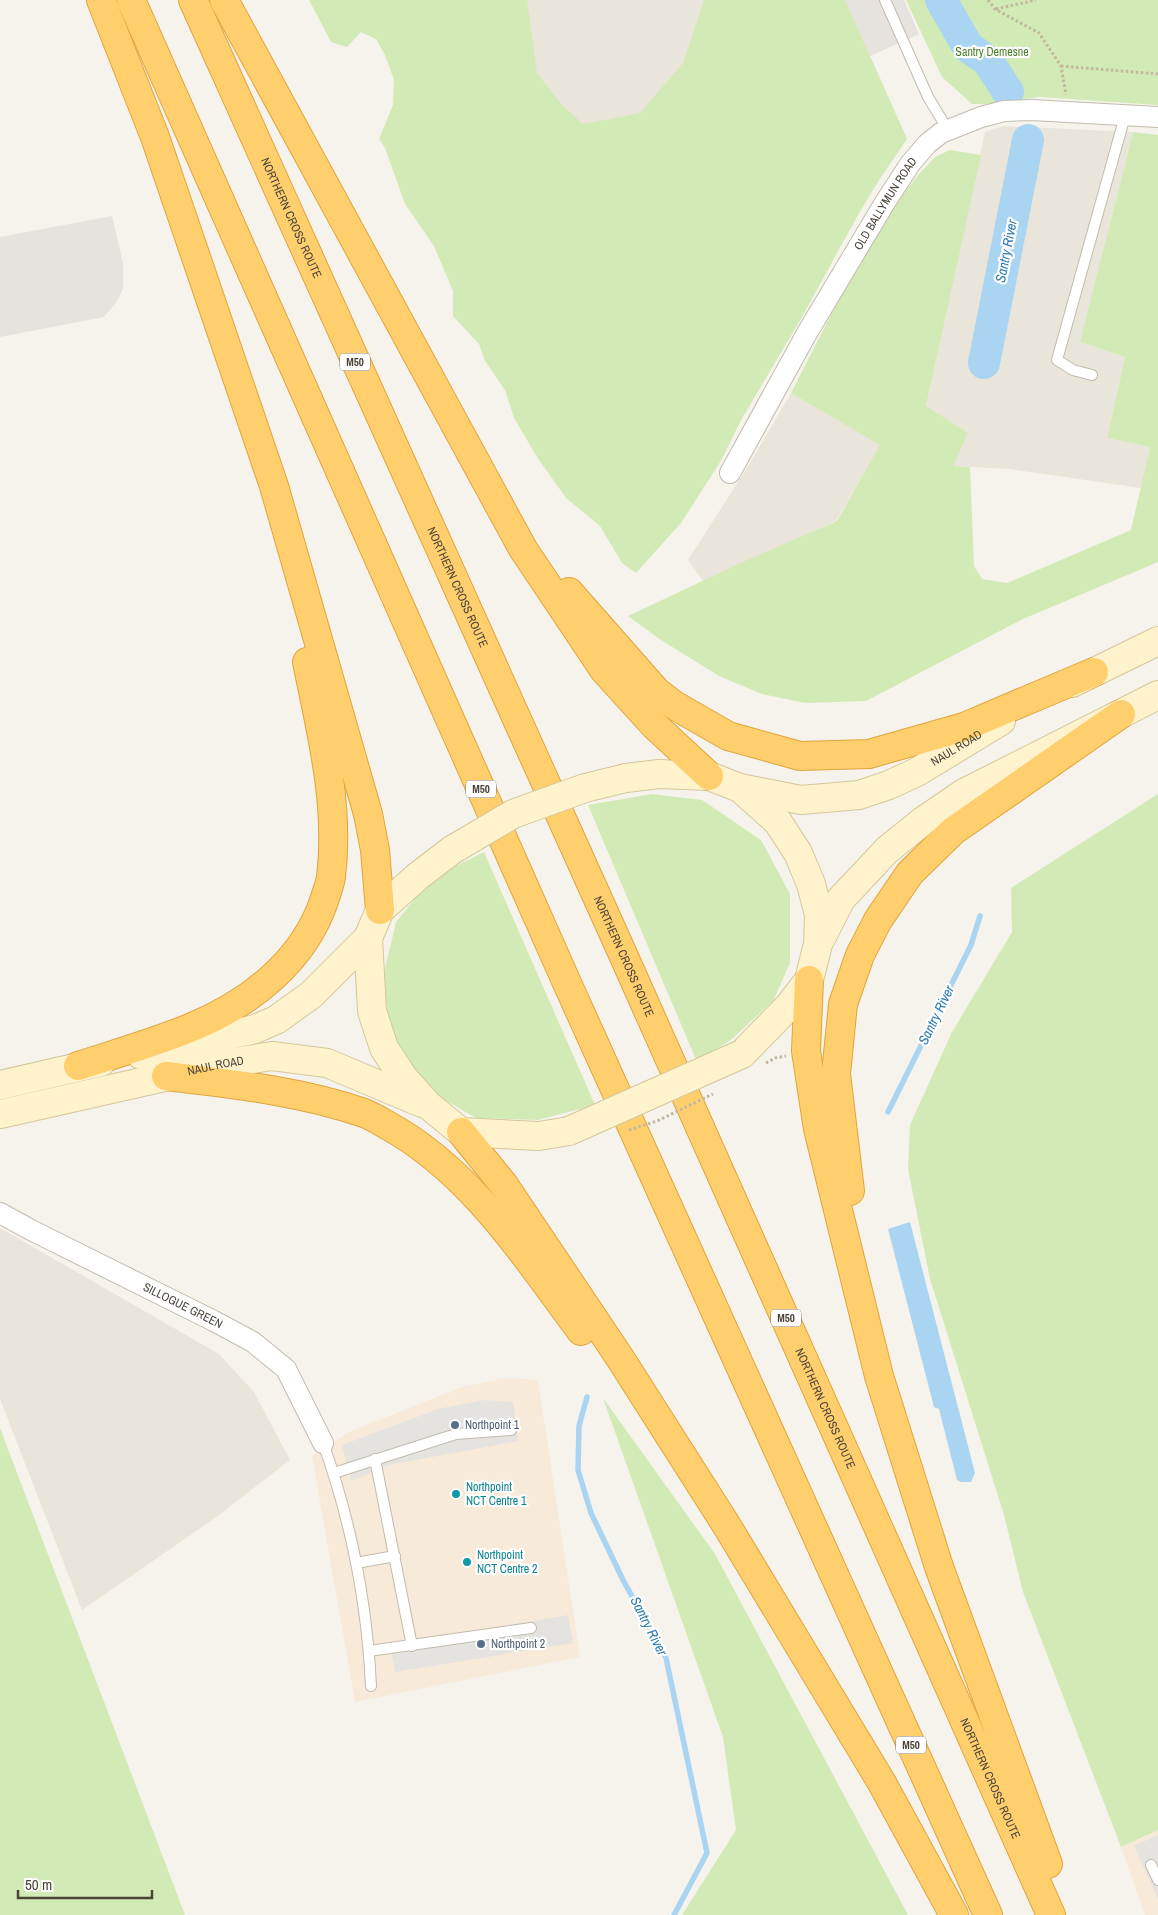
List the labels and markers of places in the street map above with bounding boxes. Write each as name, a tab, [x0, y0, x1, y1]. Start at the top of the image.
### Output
place label: Northpoint 1	[465, 1417, 520, 1433]
marker: Northpoint 1	[449, 1419, 461, 1431]
place label: Northpoint NCT Centre 1	[466, 1479, 527, 1509]
marker: Northpoint NCT Centre 1	[450, 1488, 462, 1500]
place label: Northpoint NCT Centre 2	[477, 1547, 538, 1577]
marker: Northpoint NCT Centre 2	[461, 1556, 473, 1568]
place label: Northpoint 2	[491, 1636, 545, 1652]
marker: Northpoint 2	[475, 1638, 487, 1650]

